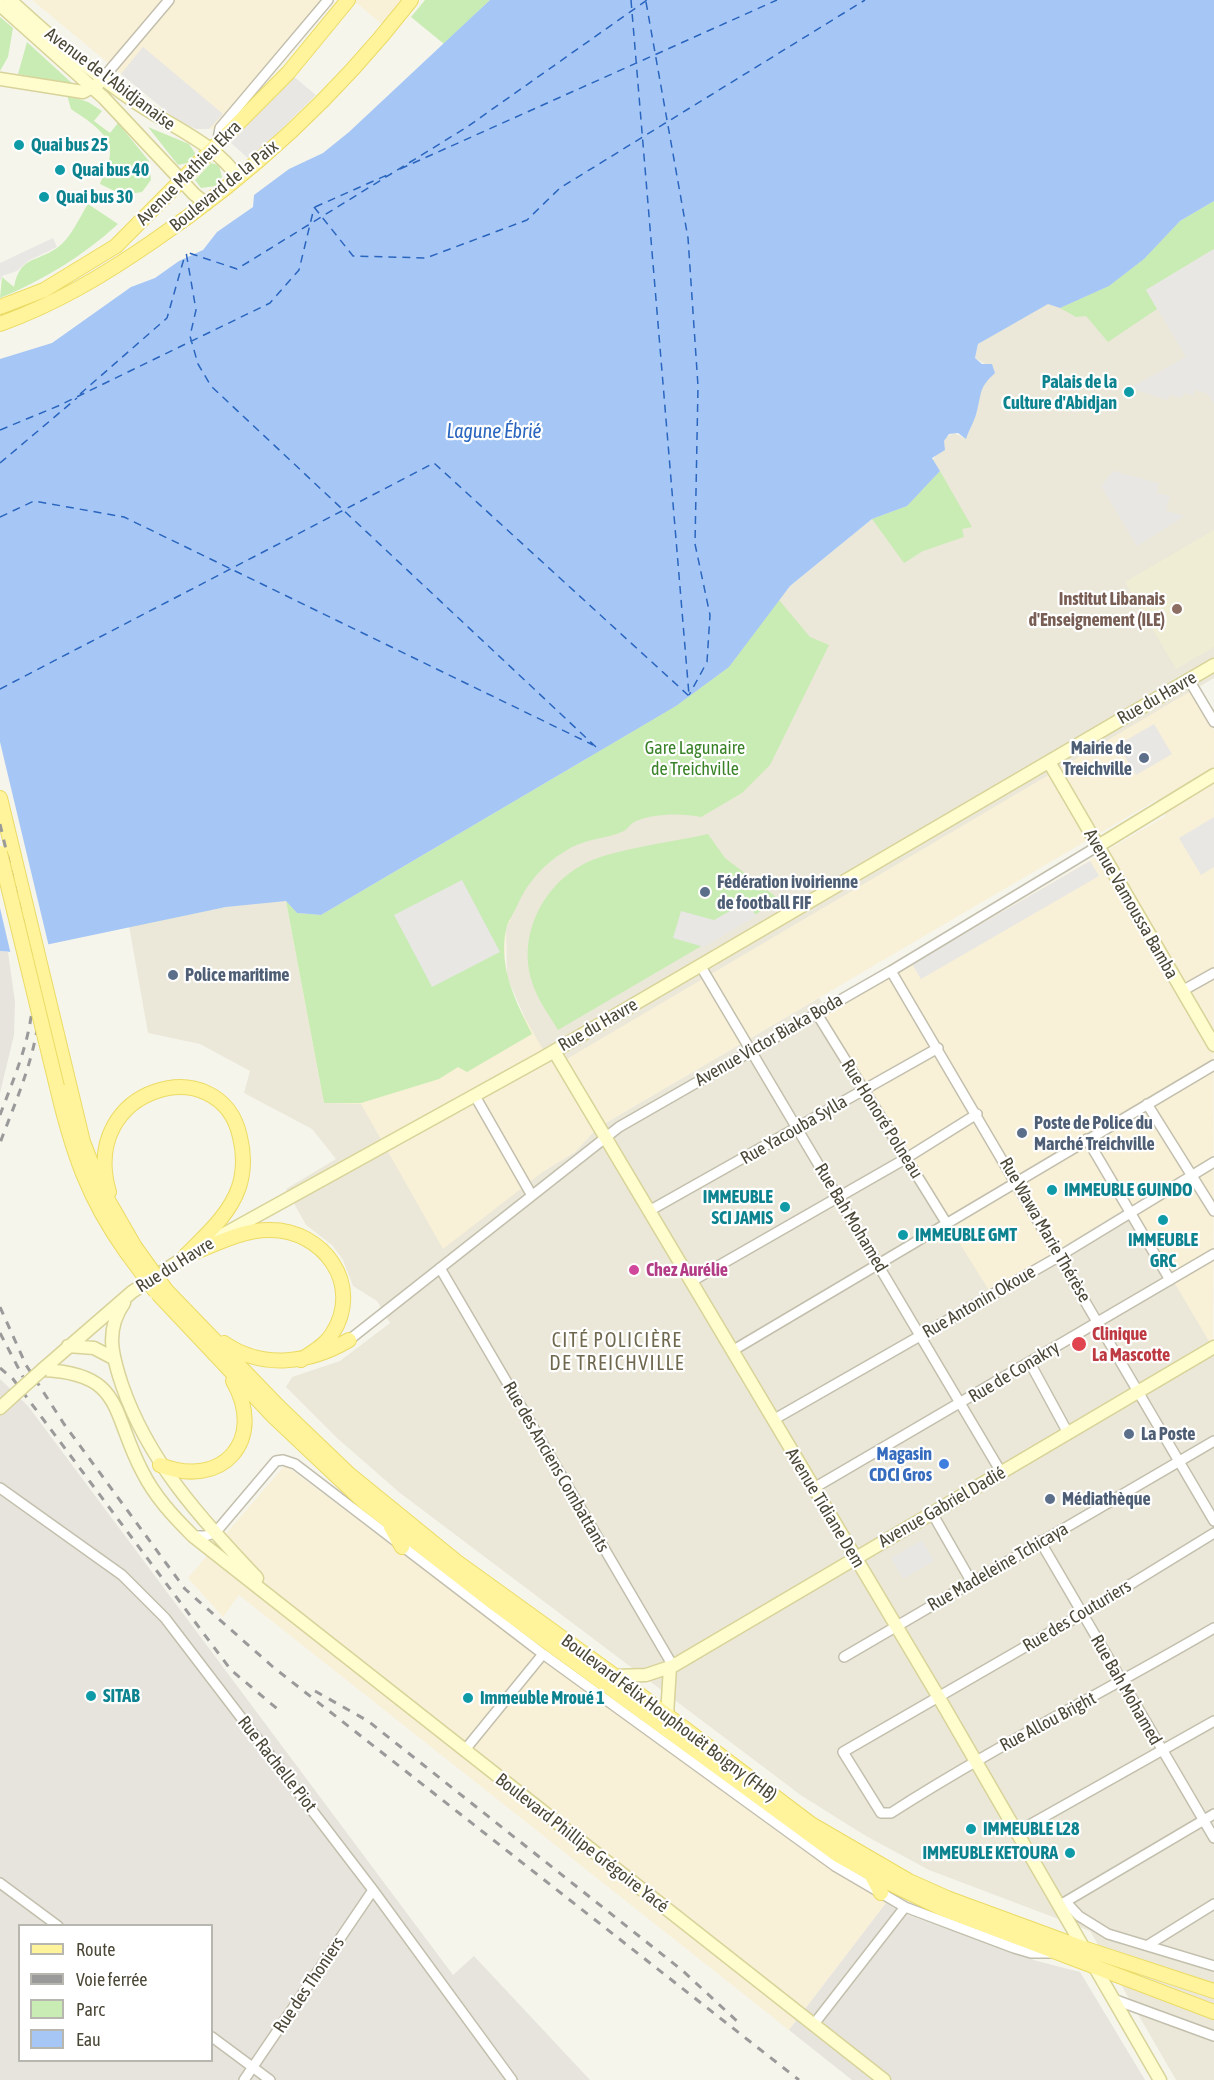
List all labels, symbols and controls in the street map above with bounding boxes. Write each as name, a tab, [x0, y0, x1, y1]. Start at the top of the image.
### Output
street label: Avenue de l'Abidjanaise	[41, 23, 179, 135]
street label: Avenue Mathieu Ekra	[132, 116, 246, 230]
place label: Quai bus 25	[31, 134, 108, 156]
street label: Boulevard de la Paix	[165, 136, 283, 236]
marker: Quai bus 25	[12, 138, 26, 152]
place label: Quai bus 40	[72, 159, 149, 181]
marker: Quai bus 40	[53, 163, 67, 177]
place label: Quai bus 30	[56, 186, 133, 208]
marker: Quai bus 30	[37, 190, 51, 204]
place label: Palais de la Culture d'Abidjan	[1003, 371, 1117, 413]
marker: Palais de la Culture d'Abidjan	[1122, 385, 1136, 399]
water label: Lagune Ébrié	[446, 420, 542, 444]
place label: Institut Libanais d'Enseignement (ILE)	[1028, 588, 1165, 630]
marker: Institut Libanais d'Enseignement (ILE)	[1170, 602, 1184, 616]
street label: Rue du Havre	[1114, 667, 1200, 729]
park label: Gare Lagunaire de Treichville	[645, 737, 745, 780]
place label: Mairie de Treichville	[1063, 737, 1132, 780]
marker: Mairie de Treichville	[1137, 751, 1151, 765]
street label: Avenue Vamoussa Bamba	[1079, 825, 1183, 983]
place label: Fédération ivoirienne de football FIF	[717, 871, 858, 914]
marker: Fédération ivoirienne de football FIF	[698, 885, 712, 899]
place label: Police maritime	[185, 964, 290, 986]
marker: Police maritime	[166, 968, 180, 982]
street label: Avenue Victor Biaka Boda	[691, 989, 847, 1091]
street label: Rue du Havre	[555, 994, 641, 1056]
street label: Rue Honoré Polneau	[837, 1056, 927, 1182]
street label: Rue Yacouba Sylla	[737, 1091, 851, 1169]
place label: Poste de Police du Marché Treichville	[1034, 1112, 1155, 1154]
marker: Poste de Police du Marché Treichville	[1015, 1126, 1029, 1140]
street label: Rue Wawa Marie Thérèse	[995, 1154, 1095, 1306]
street label: Rue Bah Mohamed	[810, 1159, 892, 1277]
place label: IMMEUBLE GUINDO	[1064, 1179, 1193, 1201]
marker: IMMEUBLE GUINDO	[1045, 1183, 1059, 1197]
place label: IMMEUBLE SCI JAMIS	[703, 1186, 773, 1228]
marker: IMMEUBLE SCI JAMIS	[778, 1200, 792, 1214]
marker: IMMEUBLE GRC	[1156, 1213, 1170, 1227]
place label: IMMEUBLE GMT	[915, 1224, 1017, 1246]
marker: IMMEUBLE GMT	[896, 1228, 910, 1242]
place label: IMMEUBLE GRC	[1128, 1229, 1198, 1272]
street label: Rue du Havre	[132, 1233, 218, 1297]
place label: Chez Aurélie	[646, 1259, 728, 1281]
street label: Rue Antonin Okoue	[919, 1261, 1039, 1343]
marker: Chez Aurélie	[627, 1263, 641, 1277]
place label: Clinique La Mascotte	[1092, 1323, 1170, 1366]
district label: CITÉ POLICIÈRE DE TREICHVILLE	[549, 1329, 685, 1376]
marker: Clinique La Mascotte	[1070, 1335, 1088, 1353]
street label: Rue de Conakry	[965, 1337, 1063, 1407]
street label: Rue des Anciens Combattants	[498, 1378, 614, 1556]
place label: La Poste	[1141, 1423, 1195, 1445]
marker: La Poste	[1122, 1427, 1136, 1441]
place label: Magasin CDCI Gros	[869, 1443, 932, 1486]
street label: Avenue Tidiane Dem	[781, 1444, 869, 1572]
marker: Magasin CDCI Gros	[937, 1457, 951, 1471]
street label: Avenue Gabriel Dadié	[875, 1462, 1009, 1552]
place label: Médiathèque	[1062, 1488, 1151, 1510]
marker: Médiathèque	[1043, 1492, 1057, 1506]
street label: Rue Madeleine Tchicaya	[924, 1518, 1072, 1616]
street label: Rue des Couturiers	[1019, 1575, 1135, 1657]
street label: Boulevard Félix Houphouët Boigny (FHB)	[557, 1630, 781, 1806]
street label: Rue Bah Mohamed	[1086, 1631, 1166, 1749]
place label: SITAB	[103, 1685, 140, 1707]
place label: Immeuble Mroué 1	[480, 1687, 605, 1709]
street label: Rue Allou Bright	[996, 1688, 1100, 1756]
marker: SITAB	[84, 1689, 98, 1703]
marker: Immeuble Mroué 1	[461, 1691, 475, 1705]
street label: Rue Rachelle Piot	[233, 1712, 321, 1816]
street label: Boulevard Phillipe Grégoire Yacé	[491, 1769, 673, 1917]
place label: IMMEUBLE L28	[983, 1818, 1080, 1840]
marker: IMMEUBLE L28	[964, 1822, 978, 1836]
place label: IMMEUBLE KETOURA	[922, 1842, 1058, 1864]
marker: IMMEUBLE KETOURA	[1063, 1846, 1077, 1860]
legend	[18, 1924, 213, 2062]
street label: Rue des Thoniers	[269, 1933, 349, 2037]
text: Route	[76, 1939, 115, 1960]
text: Voie ferrée	[76, 1969, 148, 1990]
text: Parc	[76, 1999, 105, 2020]
text: Eau	[76, 2029, 101, 2050]

